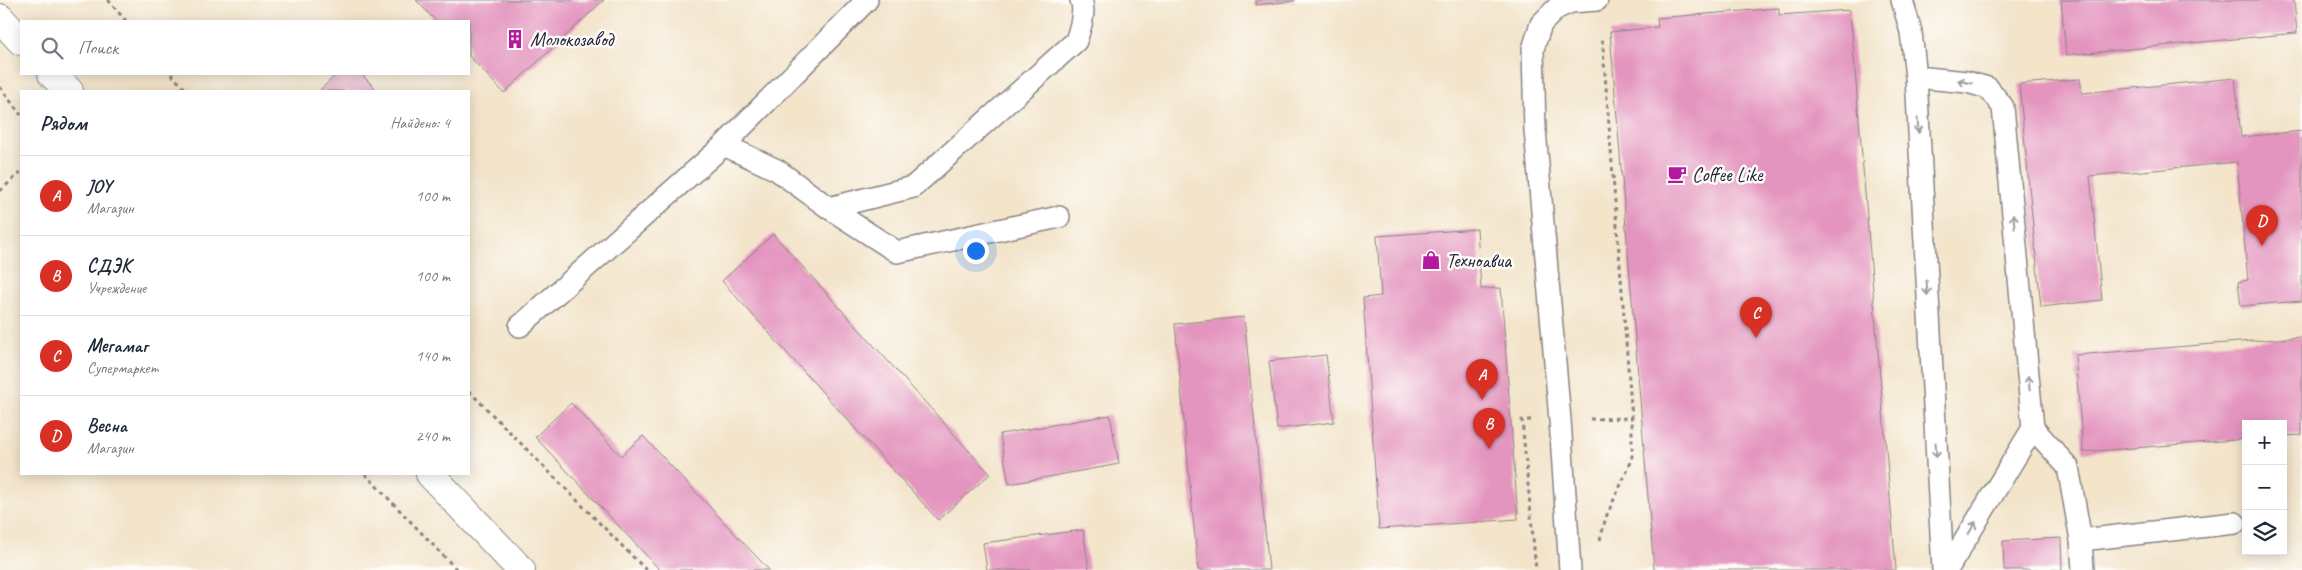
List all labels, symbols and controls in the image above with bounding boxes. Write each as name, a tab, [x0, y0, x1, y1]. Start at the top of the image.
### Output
search box	[20, 20, 470, 75]
place label: Молокозавод	[530, 27, 615, 52]
building icon: Молокозавод	[504, 28, 526, 50]
icon: search	[38, 34, 66, 62]
text: Поиск	[78, 36, 118, 60]
one-way arrow	[1957, 77, 1973, 86]
text: Рядом	[40, 110, 87, 136]
text: Найдено: 4	[390, 113, 450, 133]
one-way arrow	[1914, 118, 1923, 134]
place label: Coffee Like	[1692, 162, 1764, 187]
cafe icon: Coffee Like	[1666, 163, 1688, 185]
text: JOY	[87, 174, 111, 198]
text: A	[52, 186, 60, 206]
text: 100 m	[416, 186, 450, 206]
text: Магазин	[87, 198, 134, 218]
pin: D	[2246, 205, 2278, 246]
one-way arrow	[2009, 214, 2019, 230]
your location	[963, 238, 989, 264]
place label: Техноавиа	[1446, 248, 1513, 273]
shop icon: Техноавиа	[1420, 249, 1442, 271]
text: СДЭК	[87, 254, 131, 278]
text: B	[52, 266, 60, 286]
text: 100 m	[416, 266, 450, 286]
text: Учреждение	[87, 278, 146, 298]
one-way arrow	[1923, 280, 1932, 296]
pin: C	[1740, 297, 1772, 338]
text: Мегамаг	[87, 334, 148, 358]
text: C	[52, 346, 60, 366]
text: 140 m	[416, 346, 450, 366]
text: Супермаркет	[87, 358, 158, 378]
pin: A	[1466, 359, 1498, 400]
one-way arrow	[2024, 375, 2034, 391]
pin: B	[1473, 408, 1505, 449]
text: Весна	[87, 414, 127, 438]
map controls	[2242, 420, 2287, 555]
button: +	[2242, 420, 2287, 465]
text: D	[51, 426, 61, 446]
text: 240 m	[416, 426, 450, 446]
text: Магазин	[87, 438, 134, 458]
one-way arrow	[1932, 442, 1941, 458]
button: −	[2242, 465, 2287, 510]
button: layers	[2242, 510, 2287, 555]
one-way arrow	[1968, 522, 1978, 536]

